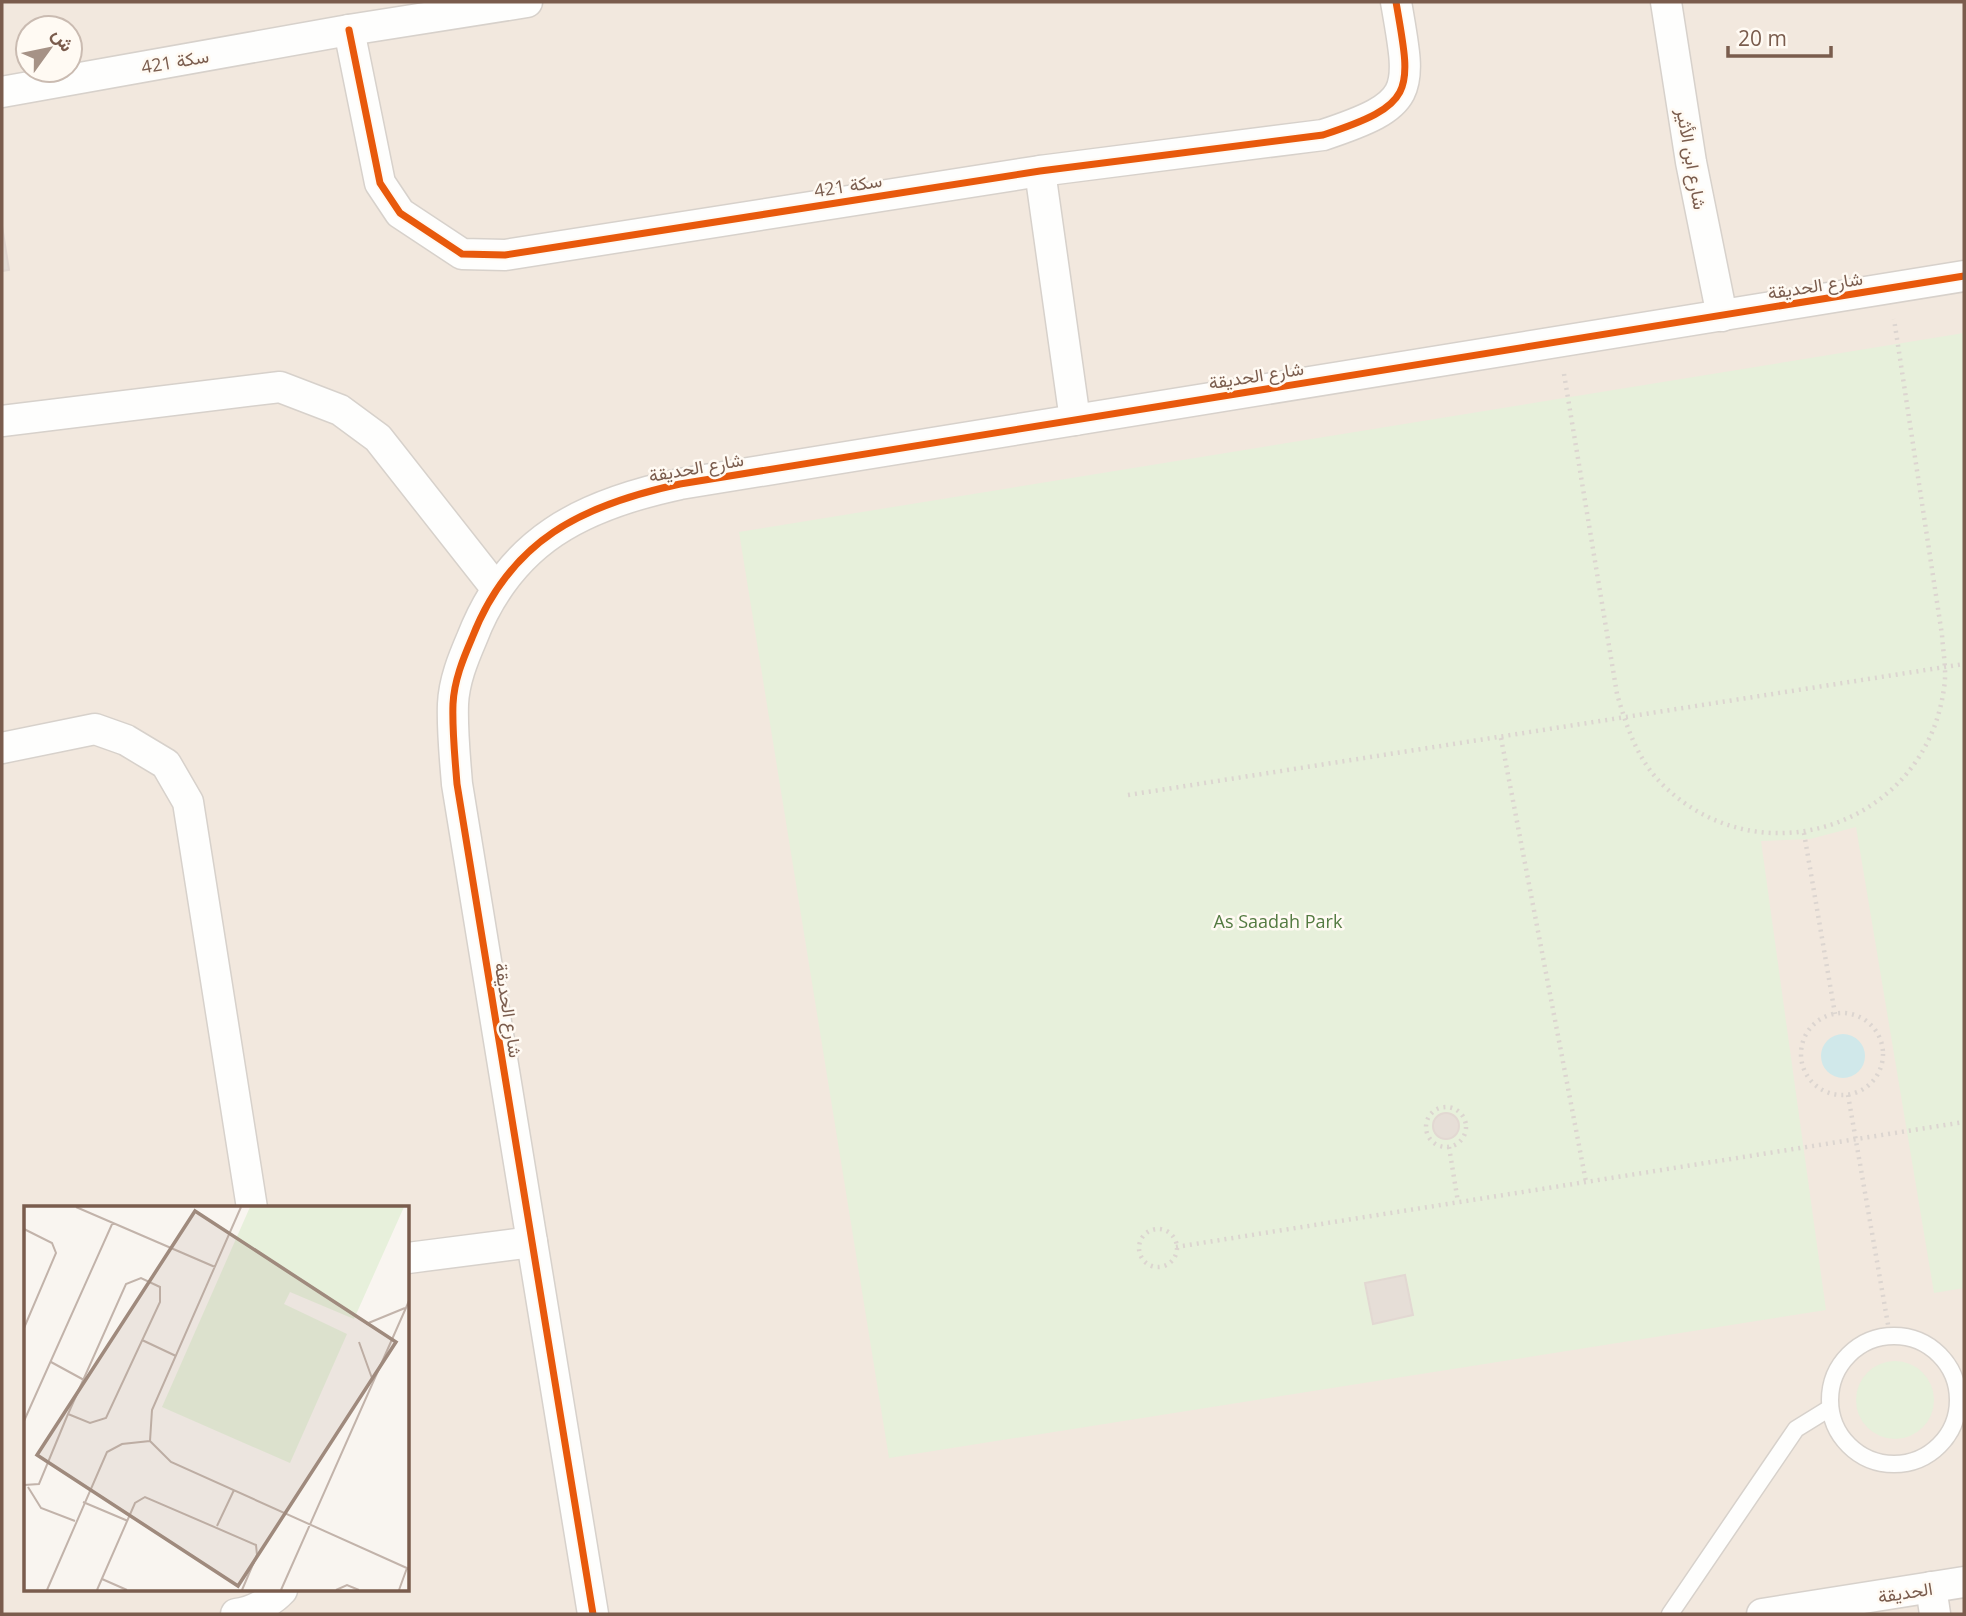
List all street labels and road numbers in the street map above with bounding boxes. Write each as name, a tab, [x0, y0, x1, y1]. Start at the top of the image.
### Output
street label: سكة 421	[139, 43, 211, 79]
street label: شارع ابن الأثير	[1670, 106, 1713, 212]
street label: سكة 421	[812, 168, 884, 202]
street label: شارع الحديقة	[1766, 266, 1864, 305]
street label: شارع الحديقة	[1207, 356, 1305, 395]
street label: شارع الحديقة	[647, 447, 746, 488]
street label: شارع الحديقة	[489, 961, 528, 1059]
street label: الحديقة	[1876, 1576, 1934, 1608]

